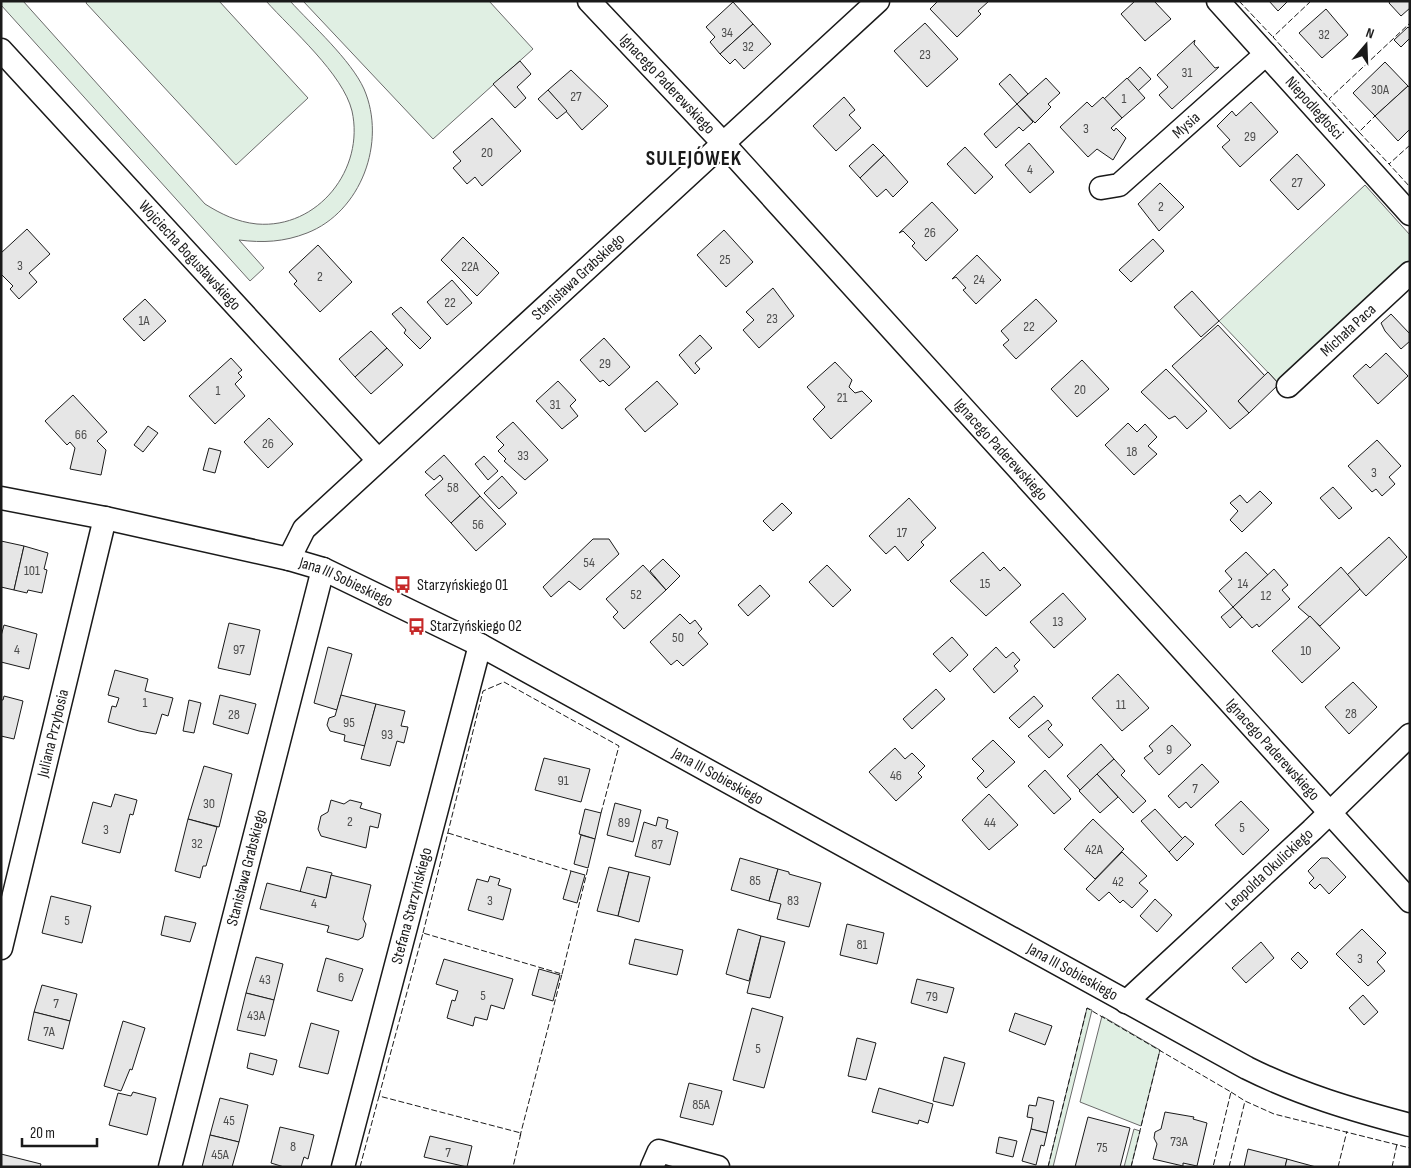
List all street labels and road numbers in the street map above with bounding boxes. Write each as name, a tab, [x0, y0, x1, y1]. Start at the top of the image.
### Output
street label: Ignacego Paderewskiego	[615, 30, 719, 138]
street label: Niepodległości	[1281, 73, 1348, 143]
street label: Mysia	[1168, 108, 1204, 143]
street label: Wojciecha Bogusławskiego	[135, 197, 245, 314]
street label: Stanisława Grabskiego	[528, 229, 629, 324]
street label: Michała Paca	[1316, 300, 1380, 361]
street label: Ignacego Paderewskiego	[950, 395, 1052, 504]
street label: Jana III Sobieskiego	[296, 553, 396, 611]
street label: Juliana Przybosia	[33, 687, 73, 780]
street label: Ignacego Paderewskiego	[1222, 695, 1324, 804]
street label: Jana III Sobieskiego	[668, 743, 767, 809]
street label: Stanisława Grabskiego	[223, 807, 271, 928]
street label: Leopolda Okulickiego	[1221, 824, 1317, 915]
street label: Stefana Starzyńskiego	[387, 845, 436, 966]
street label: Jana III Sobieskiego	[1023, 939, 1121, 1005]

